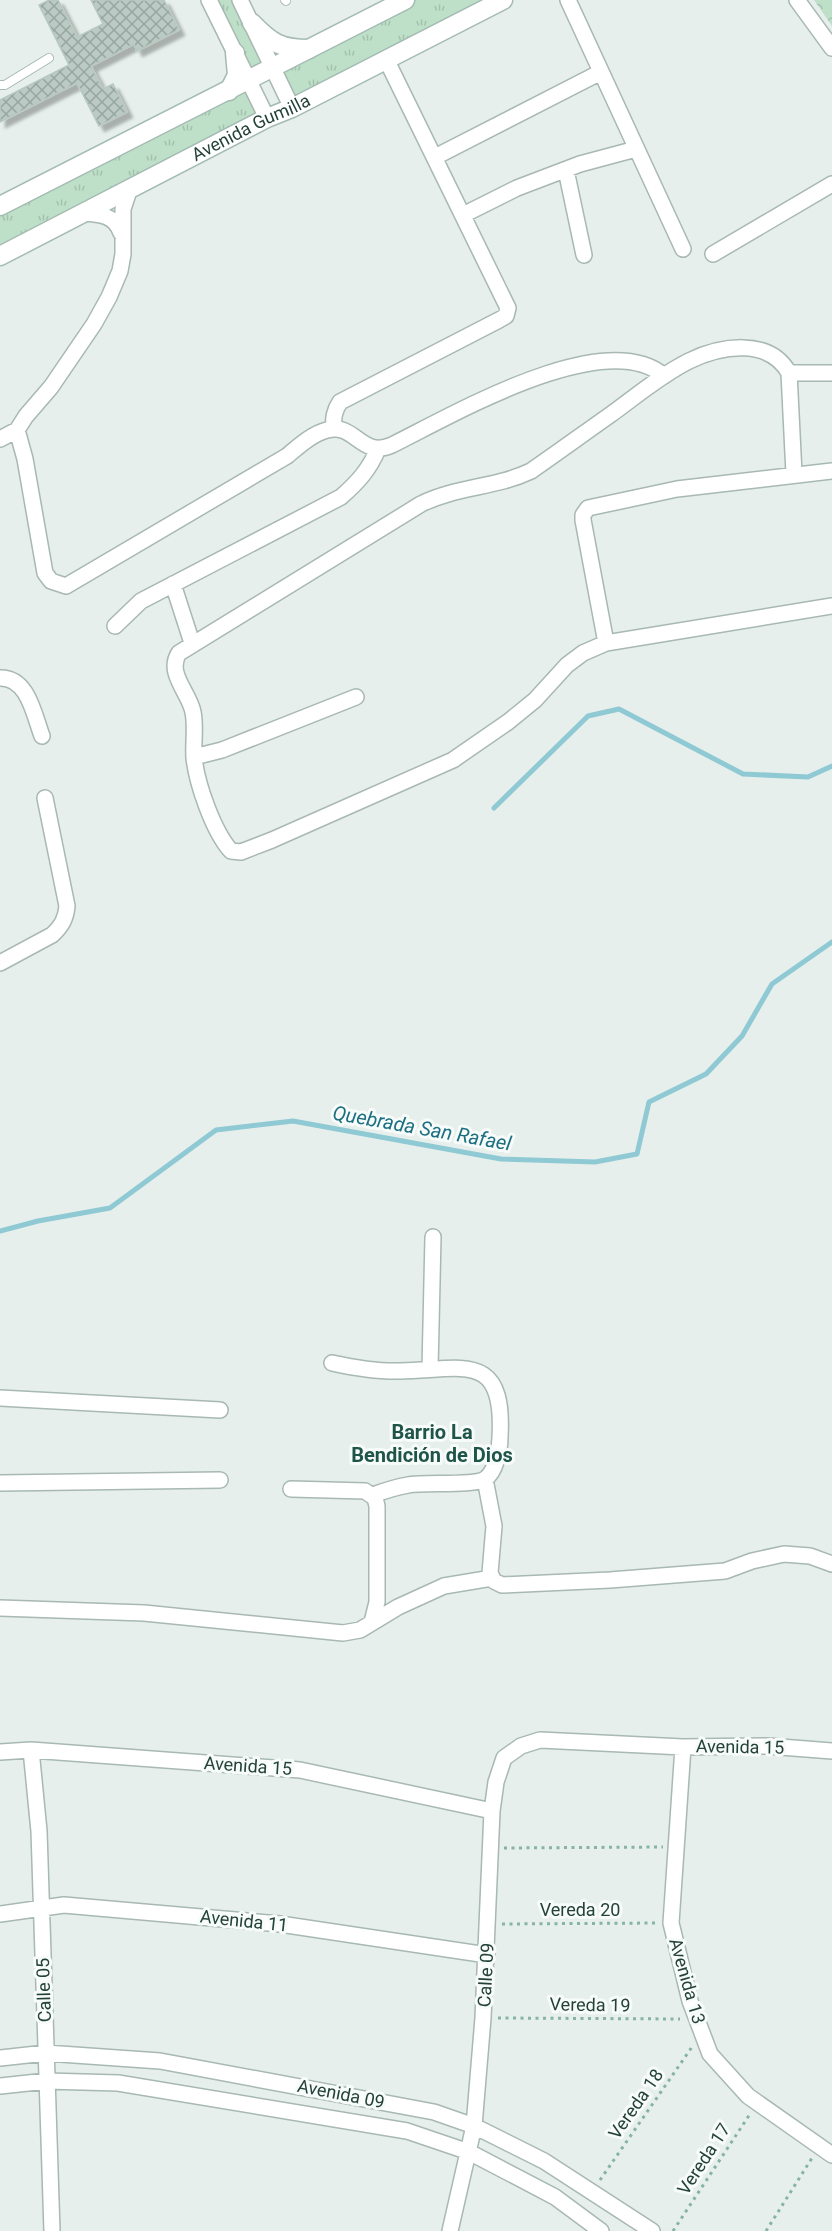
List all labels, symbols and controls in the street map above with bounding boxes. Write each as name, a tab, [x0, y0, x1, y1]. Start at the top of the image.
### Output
street label: Avenida Gumilla	[188, 89, 314, 165]
water label: Quebrada San Rafael	[331, 1100, 513, 1156]
district label: Barrio La Bendición de Dios	[351, 1420, 513, 1467]
street label: Avenida 15	[696, 1735, 784, 1758]
street label: Avenida 15	[203, 1752, 293, 1779]
street label: Vereda 20	[540, 1899, 620, 1920]
street label: Avenida 11	[199, 1905, 289, 1936]
street label: Avenida 13	[665, 1935, 710, 2026]
street label: Calle 09	[473, 1942, 498, 2008]
street label: Calle 05	[32, 1957, 55, 2023]
street label: Vereda 19	[549, 1993, 631, 2016]
street label: Vereda 18	[604, 2065, 667, 2143]
street label: Avenida 09	[296, 2075, 386, 2112]
street label: Vereda 17	[673, 2119, 734, 2198]

